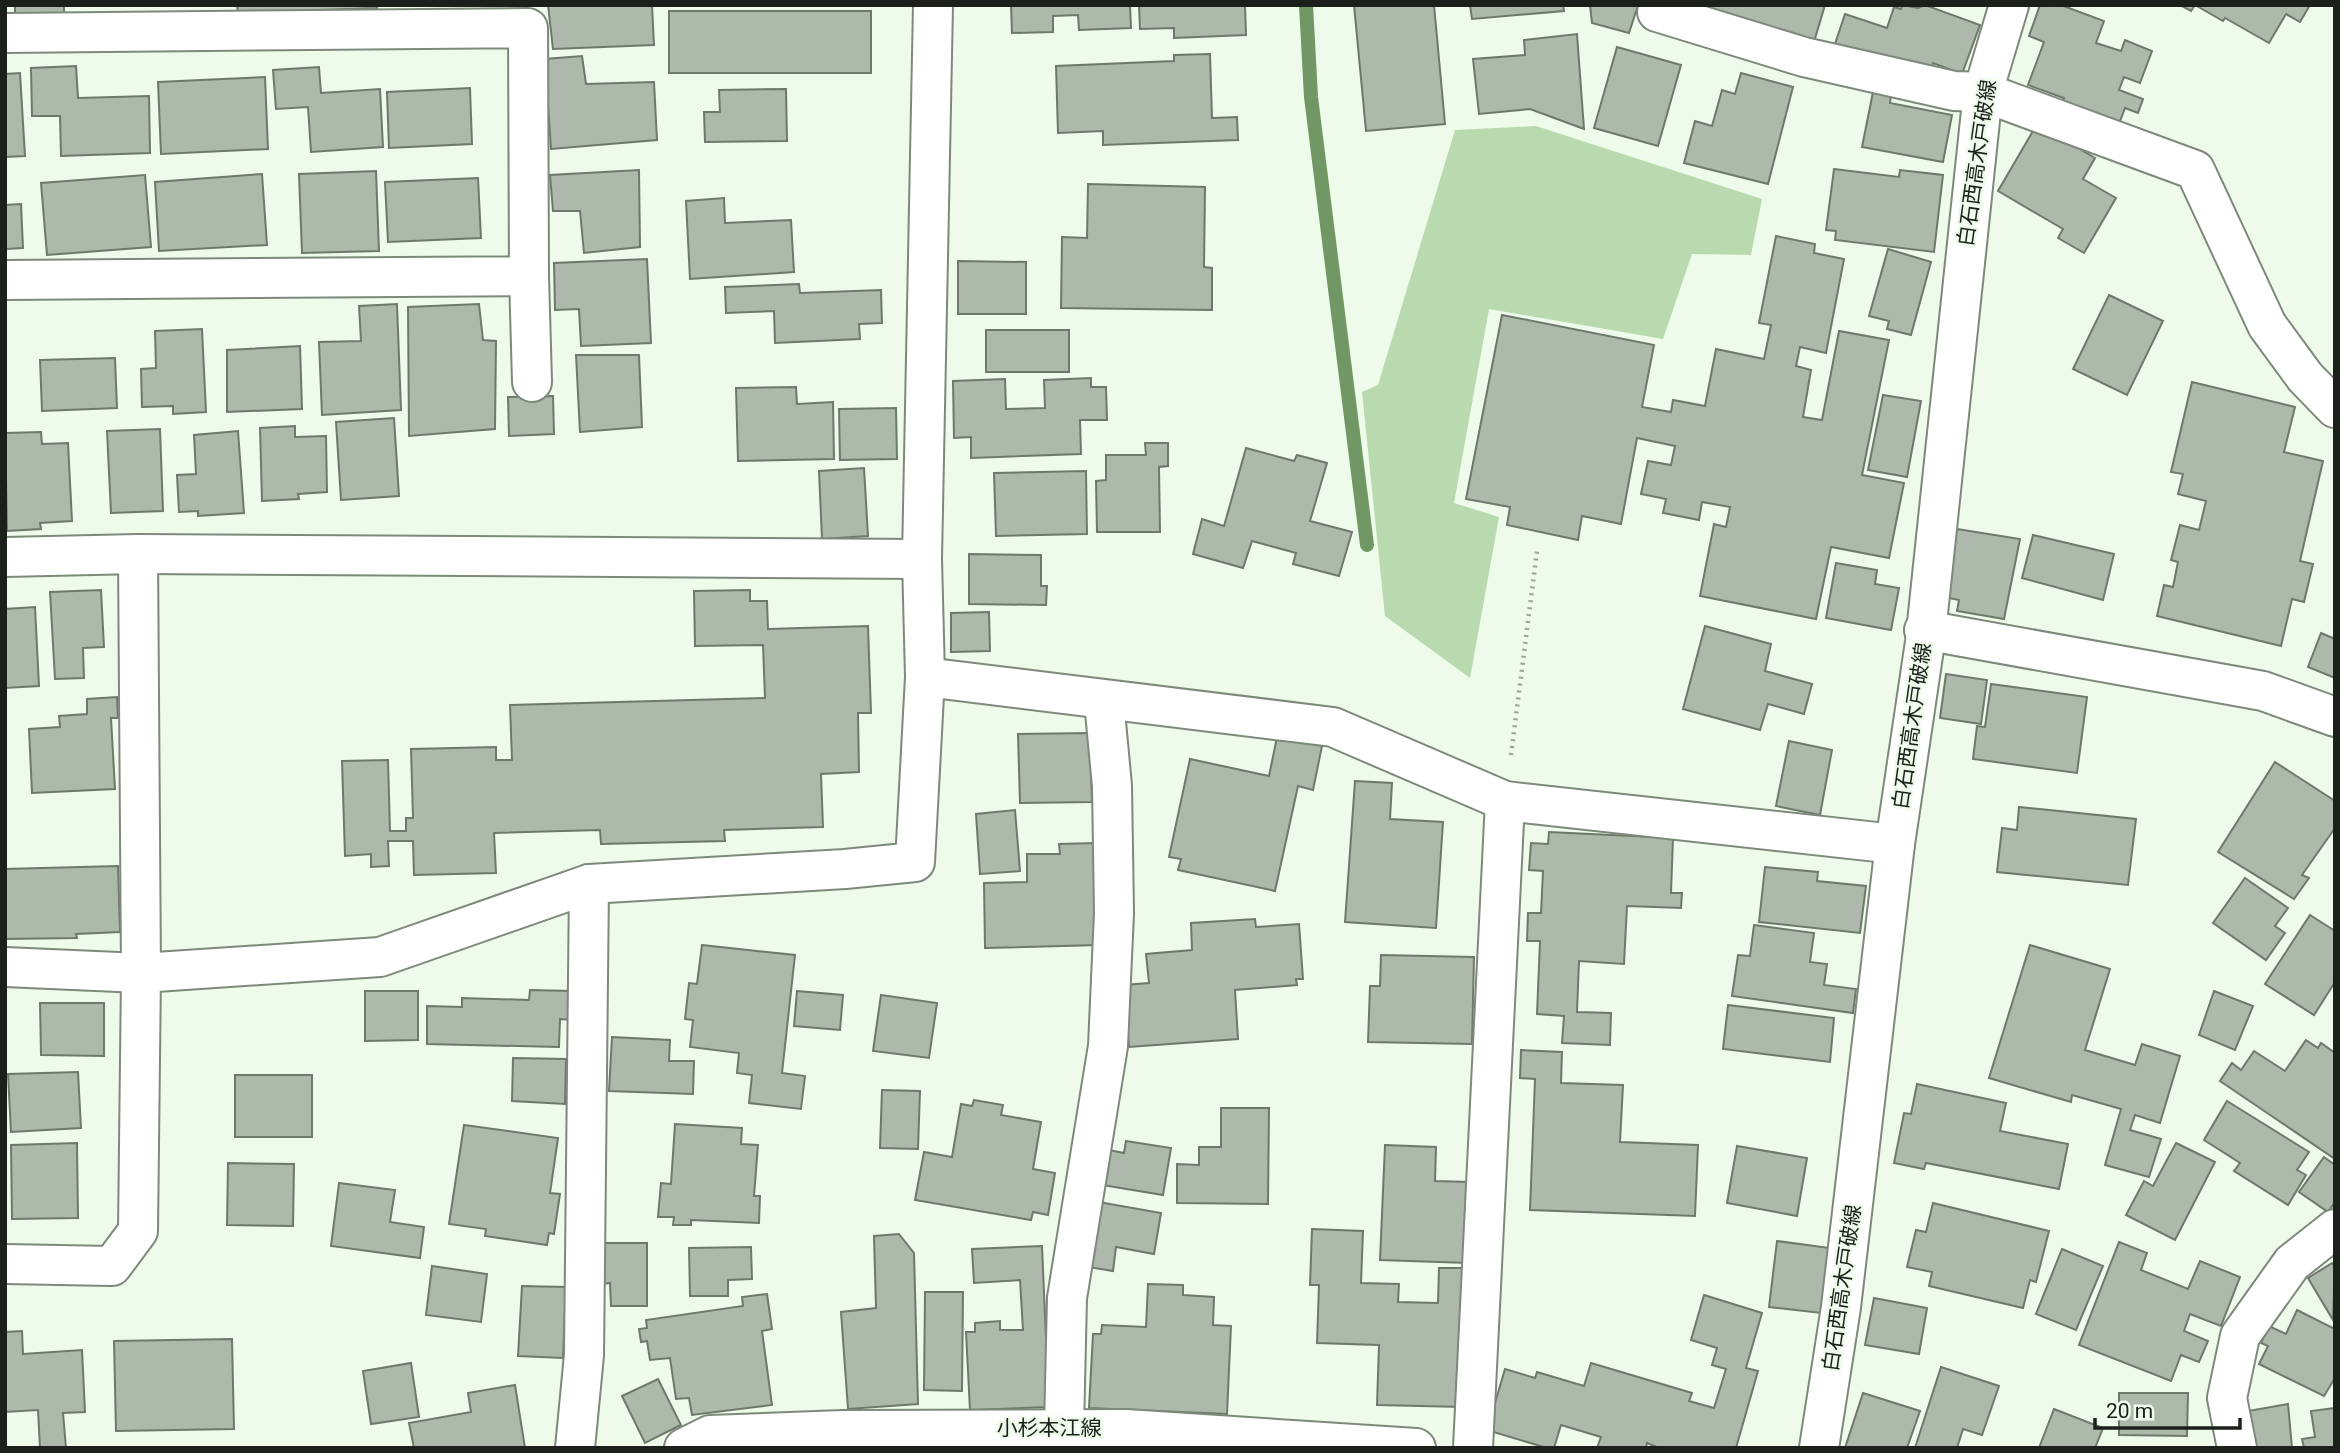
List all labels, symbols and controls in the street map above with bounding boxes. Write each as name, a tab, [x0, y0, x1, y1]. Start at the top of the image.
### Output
street label: 白石西高木戸破線	[1953, 78, 2001, 248]
street label: 白石西高木戸破線	[1888, 641, 1936, 811]
street label: 白石西高木戸破線	[1818, 1203, 1866, 1373]
scale bar	[2095, 1386, 2240, 1430]
text: 20 m	[2106, 1399, 2153, 1423]
street label: 小杉本江線	[997, 1416, 1102, 1440]

